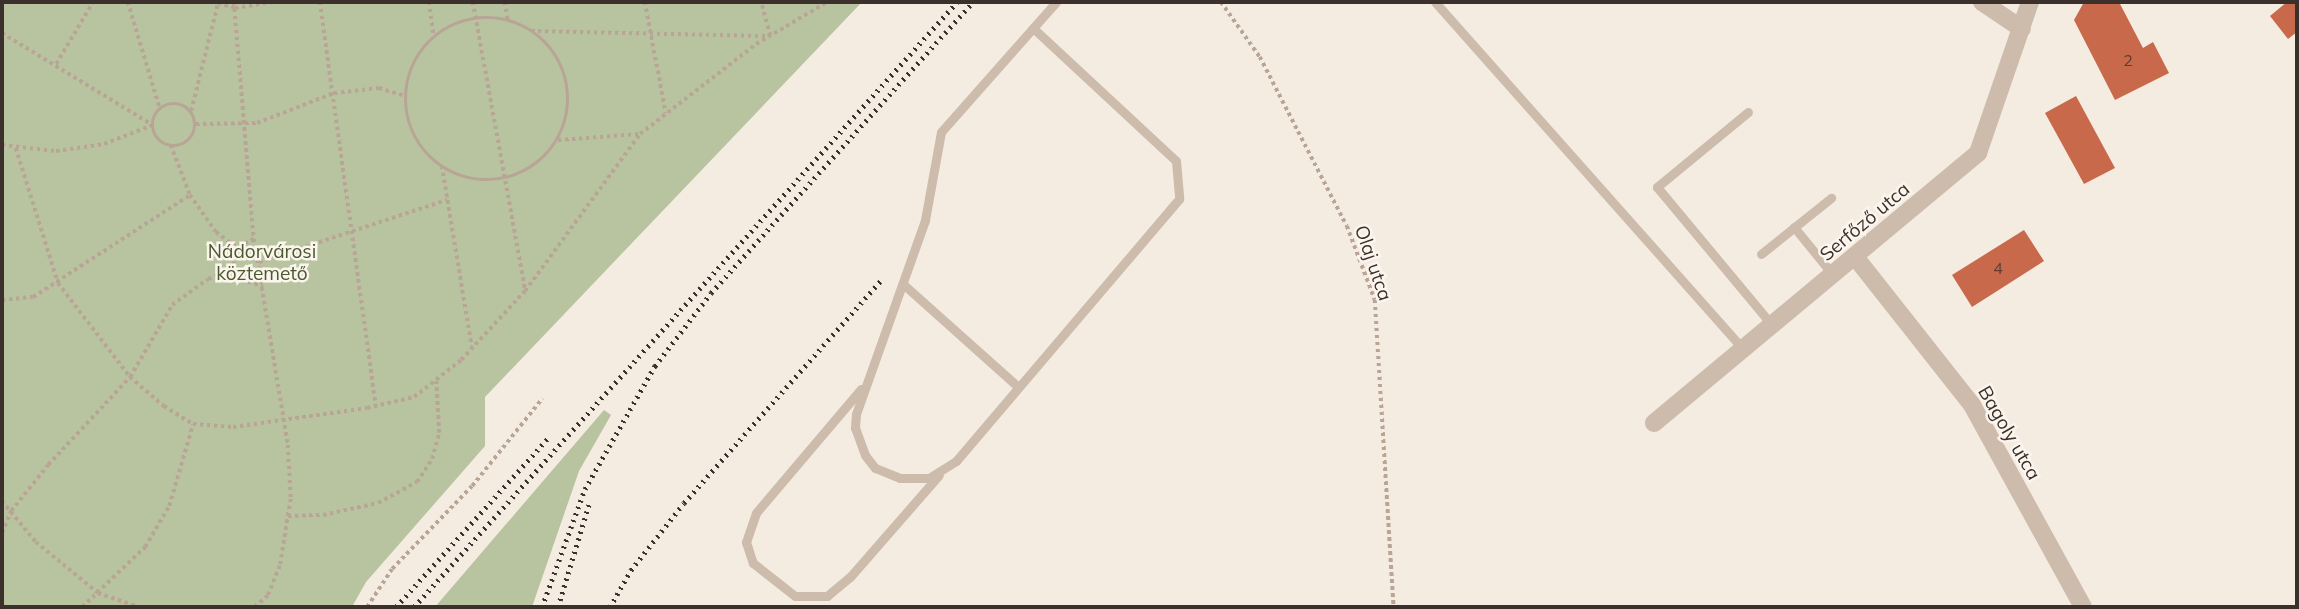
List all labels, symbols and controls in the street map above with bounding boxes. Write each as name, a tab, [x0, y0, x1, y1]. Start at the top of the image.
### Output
house number: 2	[2123, 50, 2133, 70]
street label: Serfőző utca	[1815, 178, 1915, 266]
street label: Olaj utca	[1349, 222, 1397, 304]
park label: Nádorvárosi köztemető	[208, 241, 316, 285]
house number: 4	[1993, 258, 2003, 278]
street label: Bagoly utca	[1973, 382, 2045, 484]

